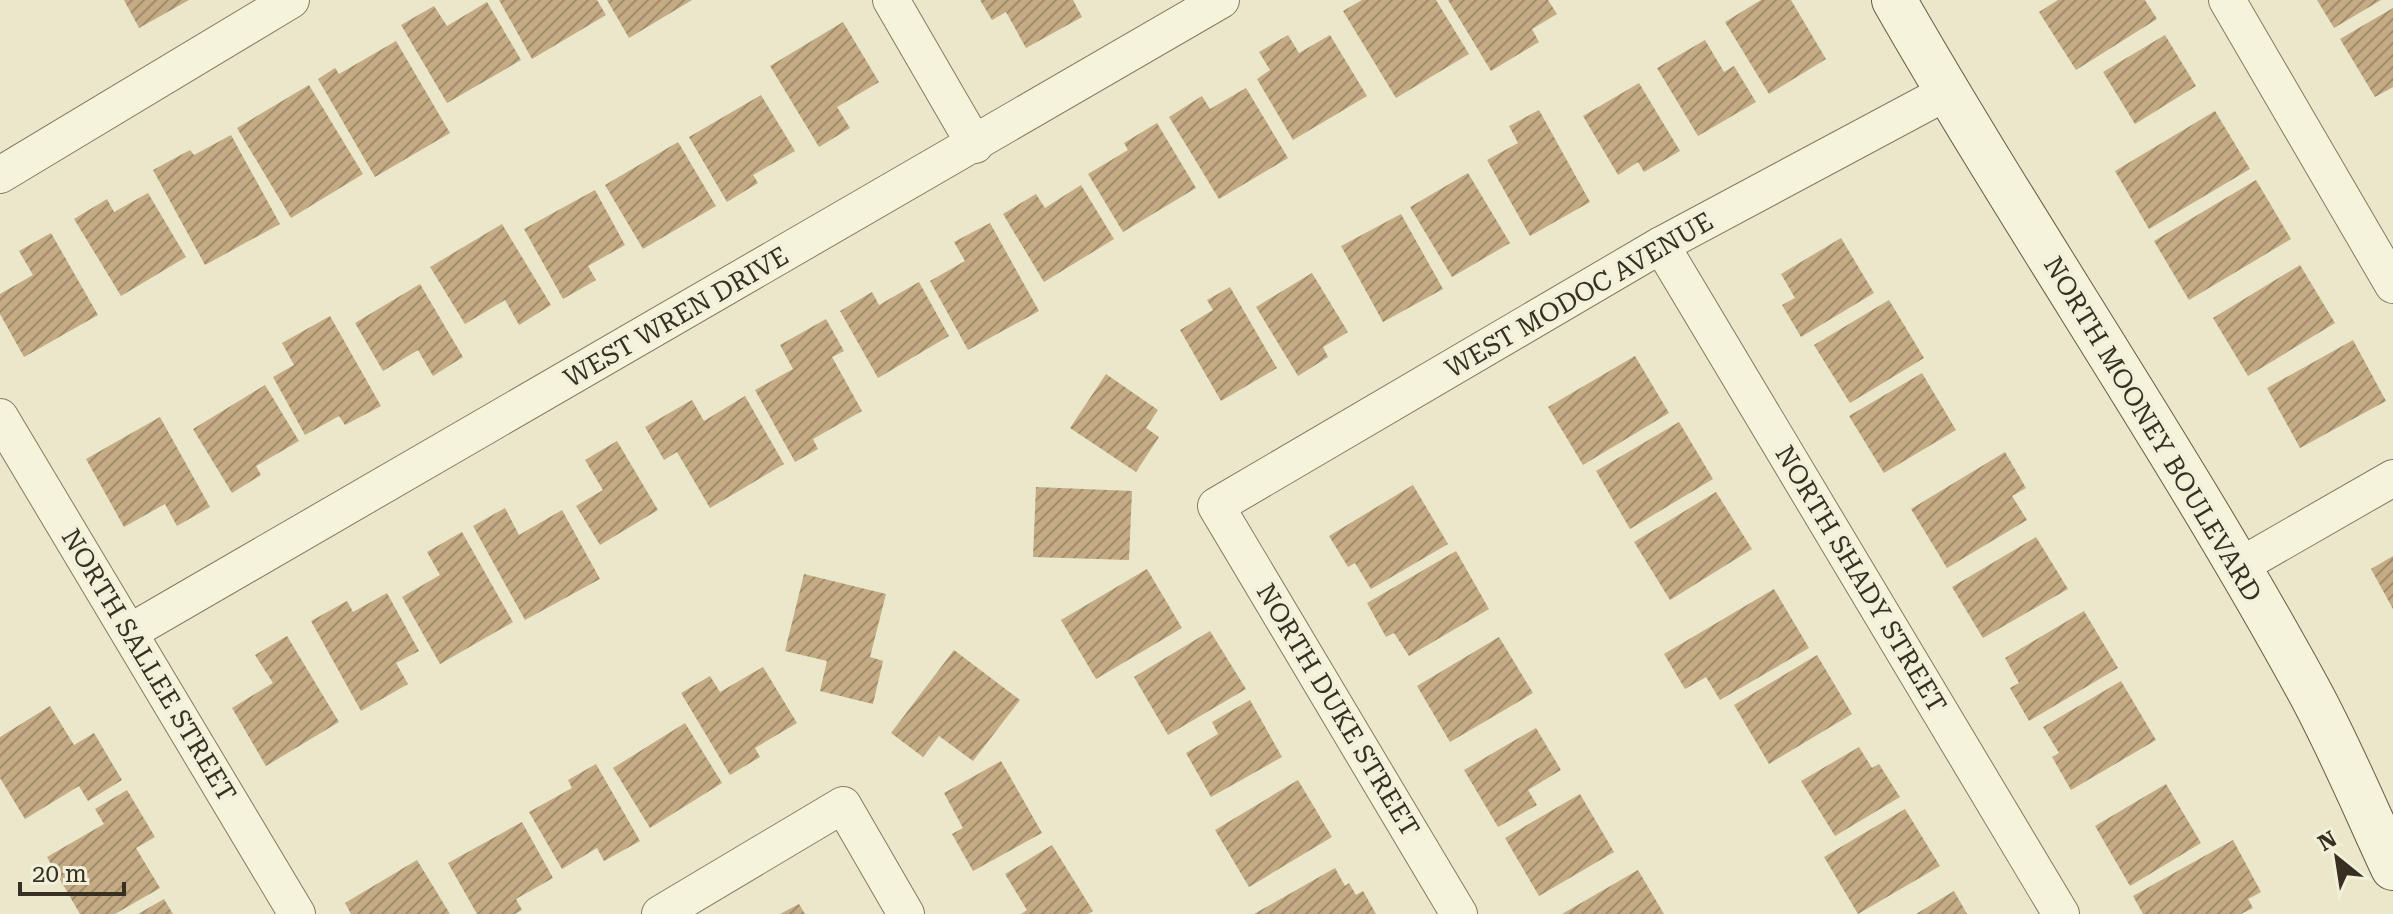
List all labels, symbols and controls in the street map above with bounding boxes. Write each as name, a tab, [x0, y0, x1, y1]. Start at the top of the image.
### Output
street label: WEST MODOC AVENUE	[1440, 206, 1718, 384]
street label: WEST WREN DRIVE	[558, 240, 794, 394]
street label: NORTH MOONEY BOULEVARD	[2038, 251, 2268, 607]
street label: NORTH SHADY STREET	[1769, 440, 1953, 718]
street label: NORTH SALLEE STREET	[56, 523, 242, 807]
street label: NORTH DUKE STREET	[1251, 578, 1425, 842]
north arrow	[2297, 818, 2377, 898]
text: N	[2314, 826, 2341, 856]
scale bar	[20, 846, 124, 896]
text: 20 m	[32, 860, 87, 888]

